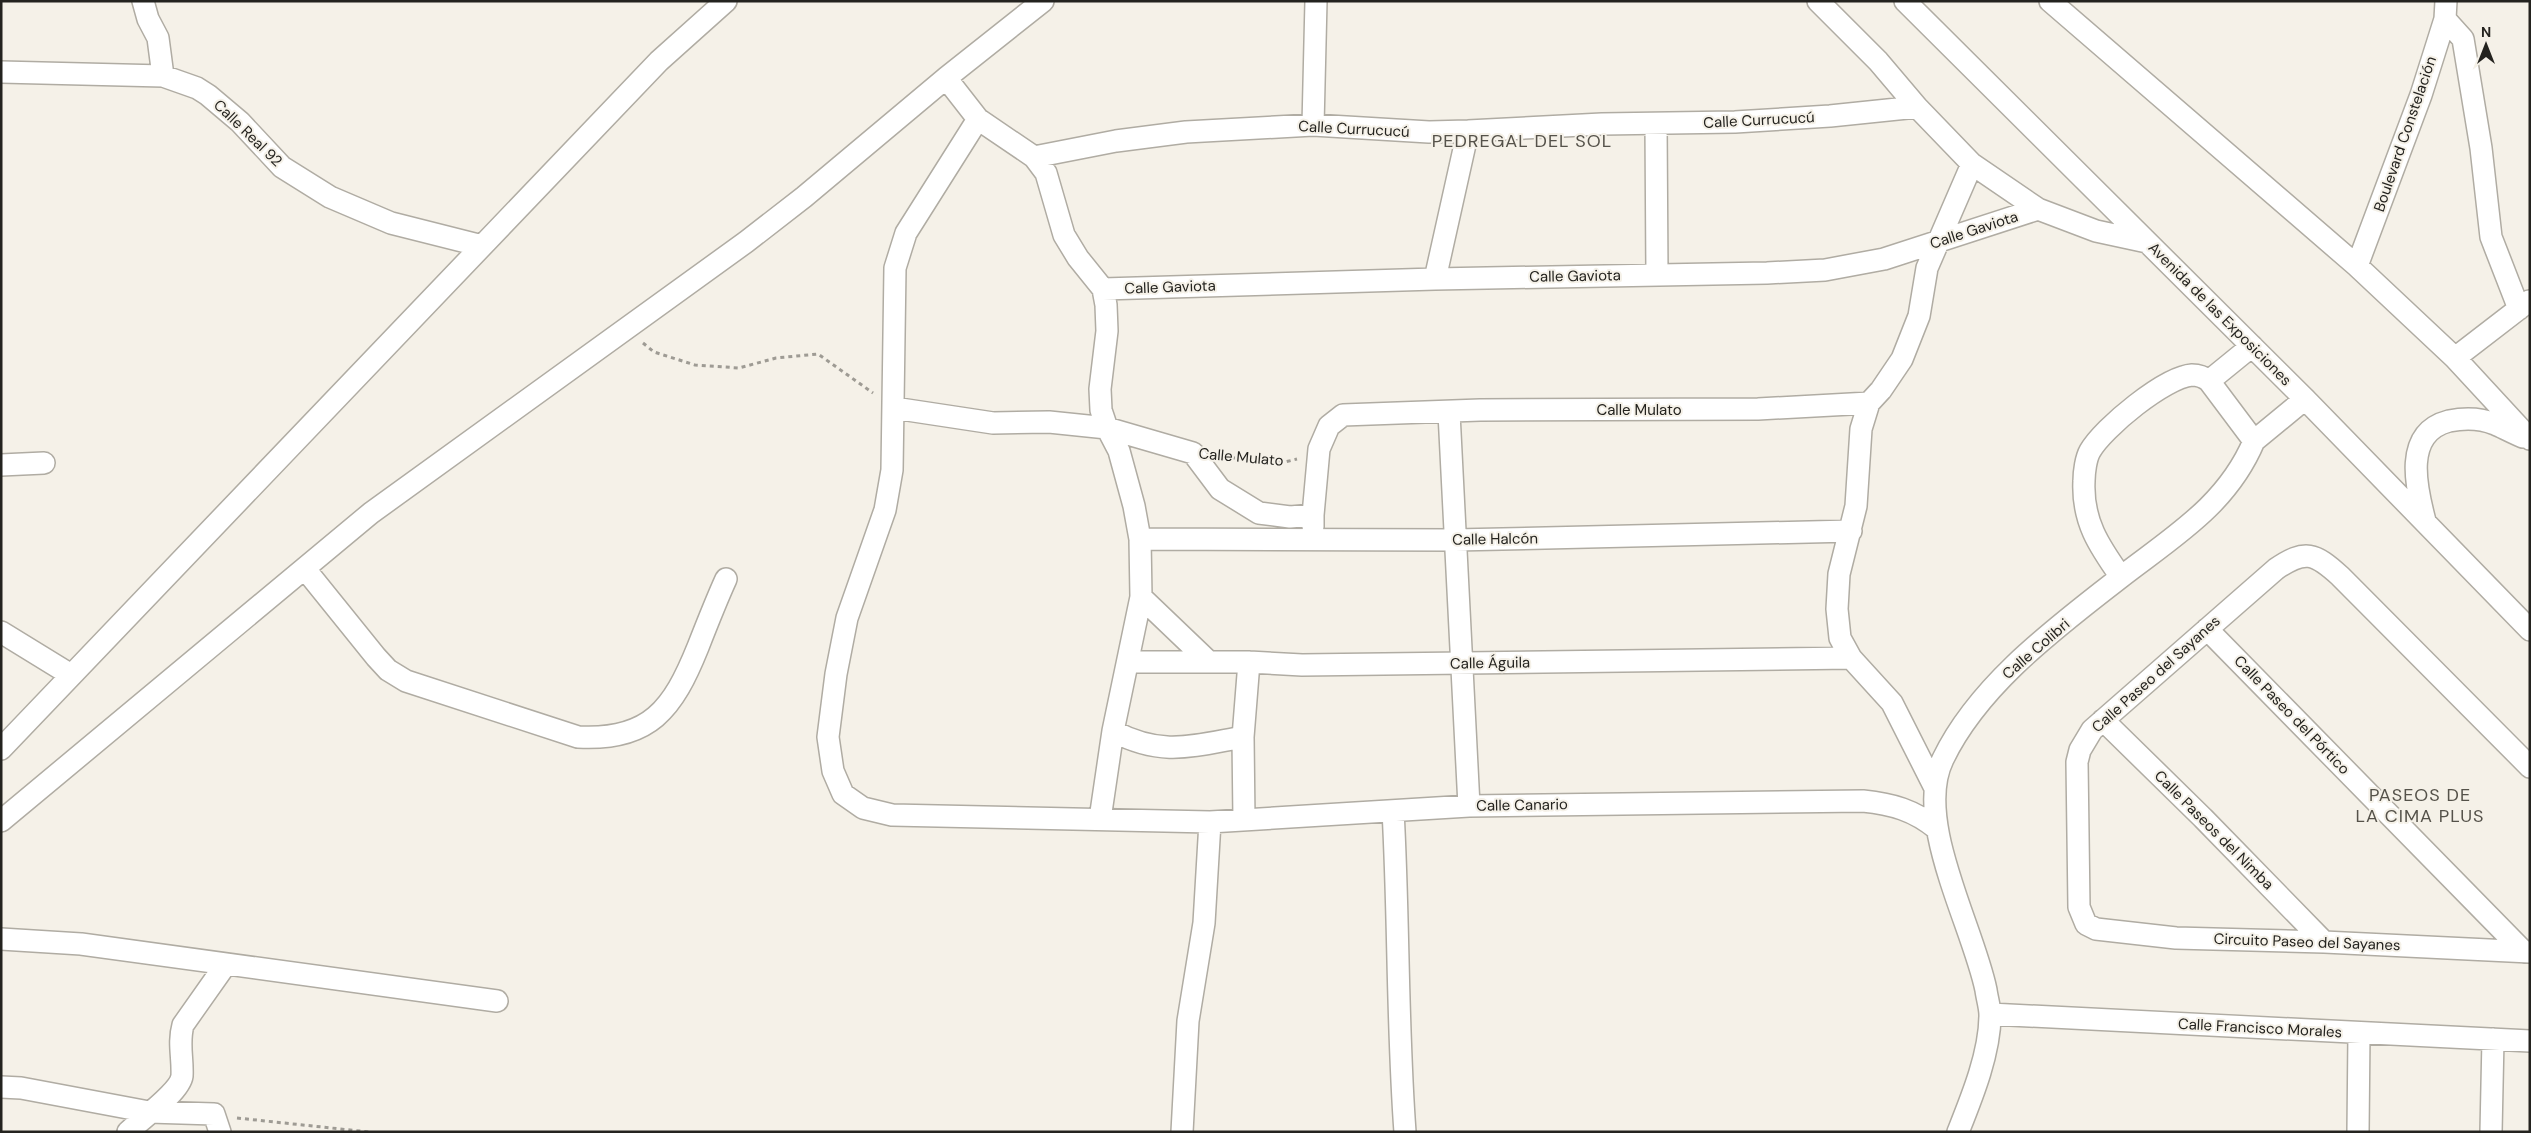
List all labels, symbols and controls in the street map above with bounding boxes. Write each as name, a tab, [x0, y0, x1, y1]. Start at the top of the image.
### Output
north arrow	[2461, 20, 2511, 70]
text: N	[2481, 23, 2491, 41]
street label: Boulevard Constelación	[2369, 54, 2441, 214]
street label: Calle Real 92	[209, 95, 287, 171]
street label: Calle Currucucú	[1703, 107, 1815, 133]
street label: Calle Currucucú	[1298, 116, 1410, 142]
district label: PEDREGAL DEL SOL	[1432, 129, 1612, 153]
street label: Calle Gaviota	[1927, 206, 2021, 254]
street label: Avenida de las Exposiciones	[2144, 238, 2296, 390]
street label: Calle Gaviota	[1529, 265, 1621, 287]
street label: Calle Gaviota	[1124, 275, 1216, 299]
street label: Calle Mulato	[1596, 400, 1682, 420]
street label: Calle Mulato	[1198, 443, 1284, 471]
street label: Calle Halcón	[1452, 528, 1538, 550]
street label: Calle Paseo del Sayanes	[2088, 611, 2224, 737]
street label: Calle Colibri	[1998, 614, 2074, 684]
street label: Calle Paseo del Pórtico	[2230, 651, 2354, 779]
street label: Calle Águila	[1450, 652, 1530, 674]
street label: Calle Paseos del Nimba	[2150, 766, 2278, 894]
district label: PASEOS DE LA CIMA PLUS	[2356, 783, 2484, 828]
street label: Calle Canario	[1476, 794, 1568, 816]
street label: Circuito Paseo del Sayanes	[2213, 929, 2401, 955]
street label: Calle Francisco Morales	[2177, 1014, 2343, 1042]

